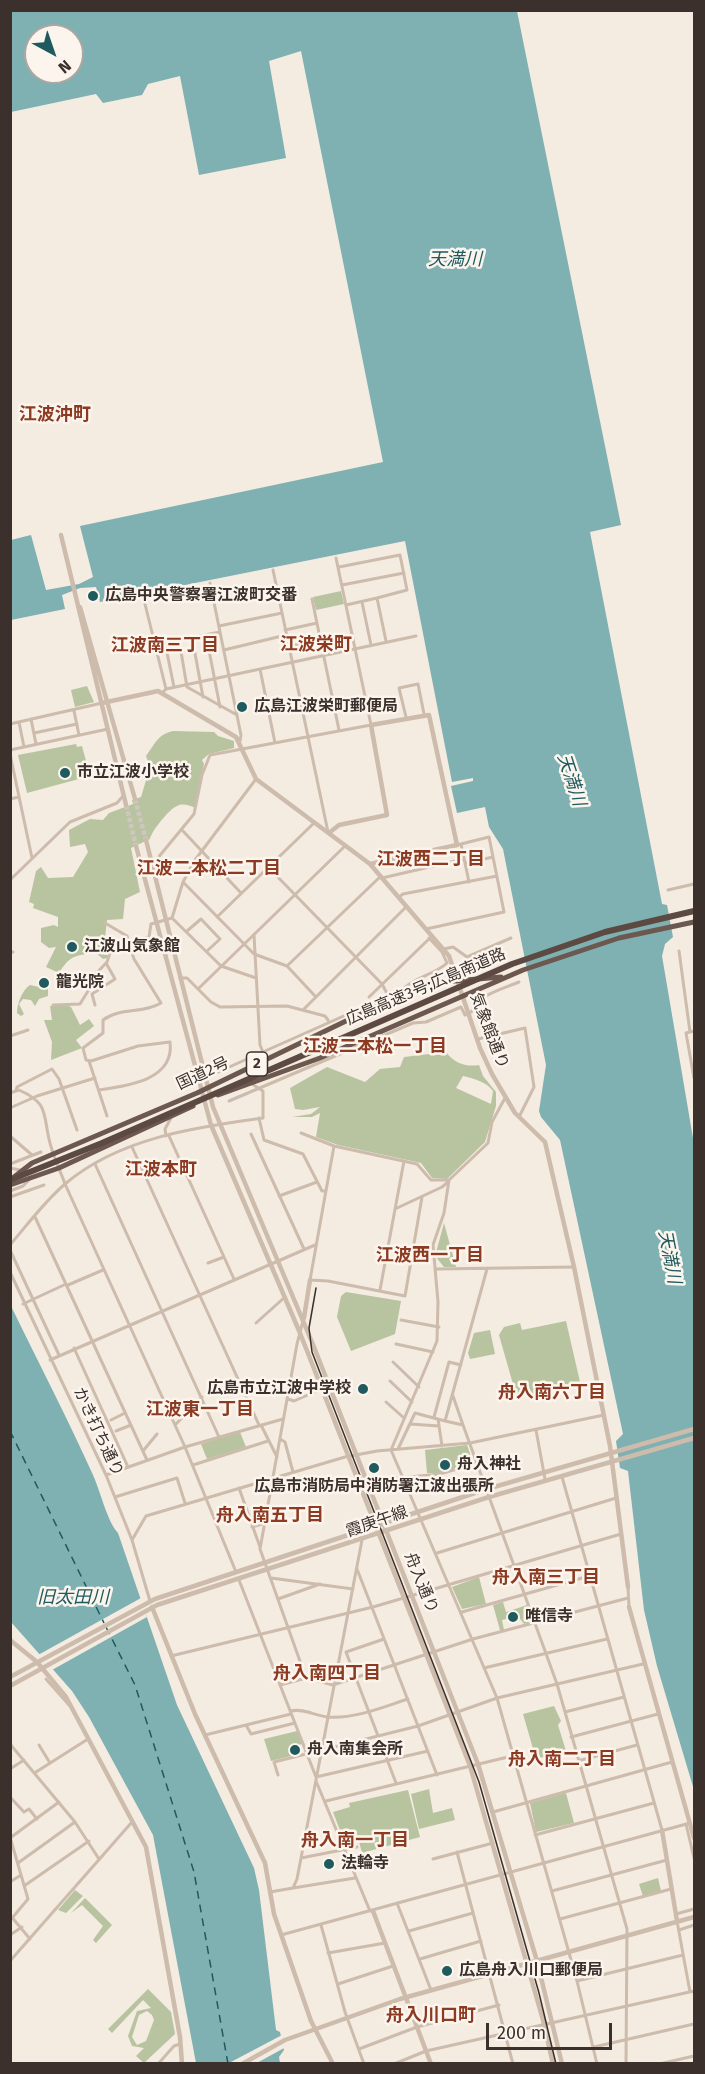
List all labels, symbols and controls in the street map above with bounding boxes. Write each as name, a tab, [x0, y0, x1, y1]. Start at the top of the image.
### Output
north arrow	[24, 24, 84, 84]
text: N	[54, 56, 75, 77]
water label: 天満川	[428, 249, 482, 271]
district label: 江波沖町	[19, 404, 91, 426]
place label: 広島中央警察署江波町交番	[105, 586, 297, 606]
marker: 広島中央警察署江波町交番	[86, 589, 100, 603]
district label: 江波栄町	[280, 634, 352, 656]
district label: 江波南三丁目	[111, 635, 219, 657]
place label: 広島江波栄町郵便局	[254, 697, 398, 717]
marker: 広島江波栄町郵便局	[235, 700, 249, 714]
water label: 天満川	[552, 751, 590, 809]
place label: 市立江波小学校	[77, 763, 189, 783]
marker: 市立江波小学校	[58, 766, 72, 780]
district label: 江波西二丁目	[377, 849, 485, 871]
district label: 江波二本松二丁目	[137, 858, 281, 880]
place label: 江波山気象館	[84, 937, 180, 957]
marker: 江波山気象館	[65, 940, 79, 954]
street label: 広島高速3号;広島南道路	[343, 945, 509, 1029]
place label: 龍光院	[56, 973, 104, 993]
marker: 龍光院	[37, 976, 51, 990]
street label: 気象館通り	[466, 990, 512, 1072]
district label: 江波二本松一丁目	[303, 1036, 447, 1058]
road number: 2	[246, 1052, 268, 1076]
street label: 国道2号	[174, 1053, 232, 1095]
district label: 江波本町	[125, 1159, 197, 1181]
water label: 天満川	[653, 1228, 685, 1286]
district label: 江波西一丁目	[376, 1245, 484, 1267]
place label: 広島市立江波中学校	[207, 1379, 351, 1399]
marker: 広島市立江波中学校	[356, 1382, 370, 1396]
district label: 舟入南六丁目	[498, 1382, 606, 1404]
street label: かき打ち通り	[69, 1384, 127, 1480]
district label: 江波東一丁目	[146, 1399, 254, 1421]
place label: 舟入神社	[457, 1455, 521, 1475]
marker: 舟入神社	[438, 1458, 452, 1472]
marker: 広島市消防局中消防署江波出張所	[367, 1461, 381, 1475]
place label: 広島市消防局中消防署江波出張所	[254, 1477, 494, 1497]
street label: 霞庚午線	[344, 1503, 410, 1541]
district label: 舟入南五丁目	[216, 1505, 324, 1527]
street label: 舟入通り	[400, 1550, 442, 1616]
district label: 舟入南三丁目	[492, 1567, 600, 1589]
water label: 旧太田川	[37, 1587, 109, 1609]
place label: 唯信寺	[525, 1607, 573, 1627]
marker: 唯信寺	[506, 1610, 520, 1624]
district label: 舟入南四丁目	[273, 1663, 381, 1685]
place label: 舟入南集会所	[307, 1740, 403, 1760]
marker: 舟入南集会所	[288, 1743, 302, 1757]
district label: 舟入南二丁目	[508, 1749, 616, 1771]
district label: 舟入南一丁目	[301, 1830, 409, 1852]
place label: 法輪寺	[341, 1854, 389, 1874]
marker: 法輪寺	[322, 1857, 336, 1871]
place label: 広島舟入川口郵便局	[459, 1961, 603, 1981]
marker: 広島舟入川口郵便局	[440, 1964, 454, 1978]
district label: 舟入川口町	[386, 2005, 476, 2027]
scale bar	[489, 2011, 615, 2049]
text: 200 m	[497, 2022, 546, 2044]

